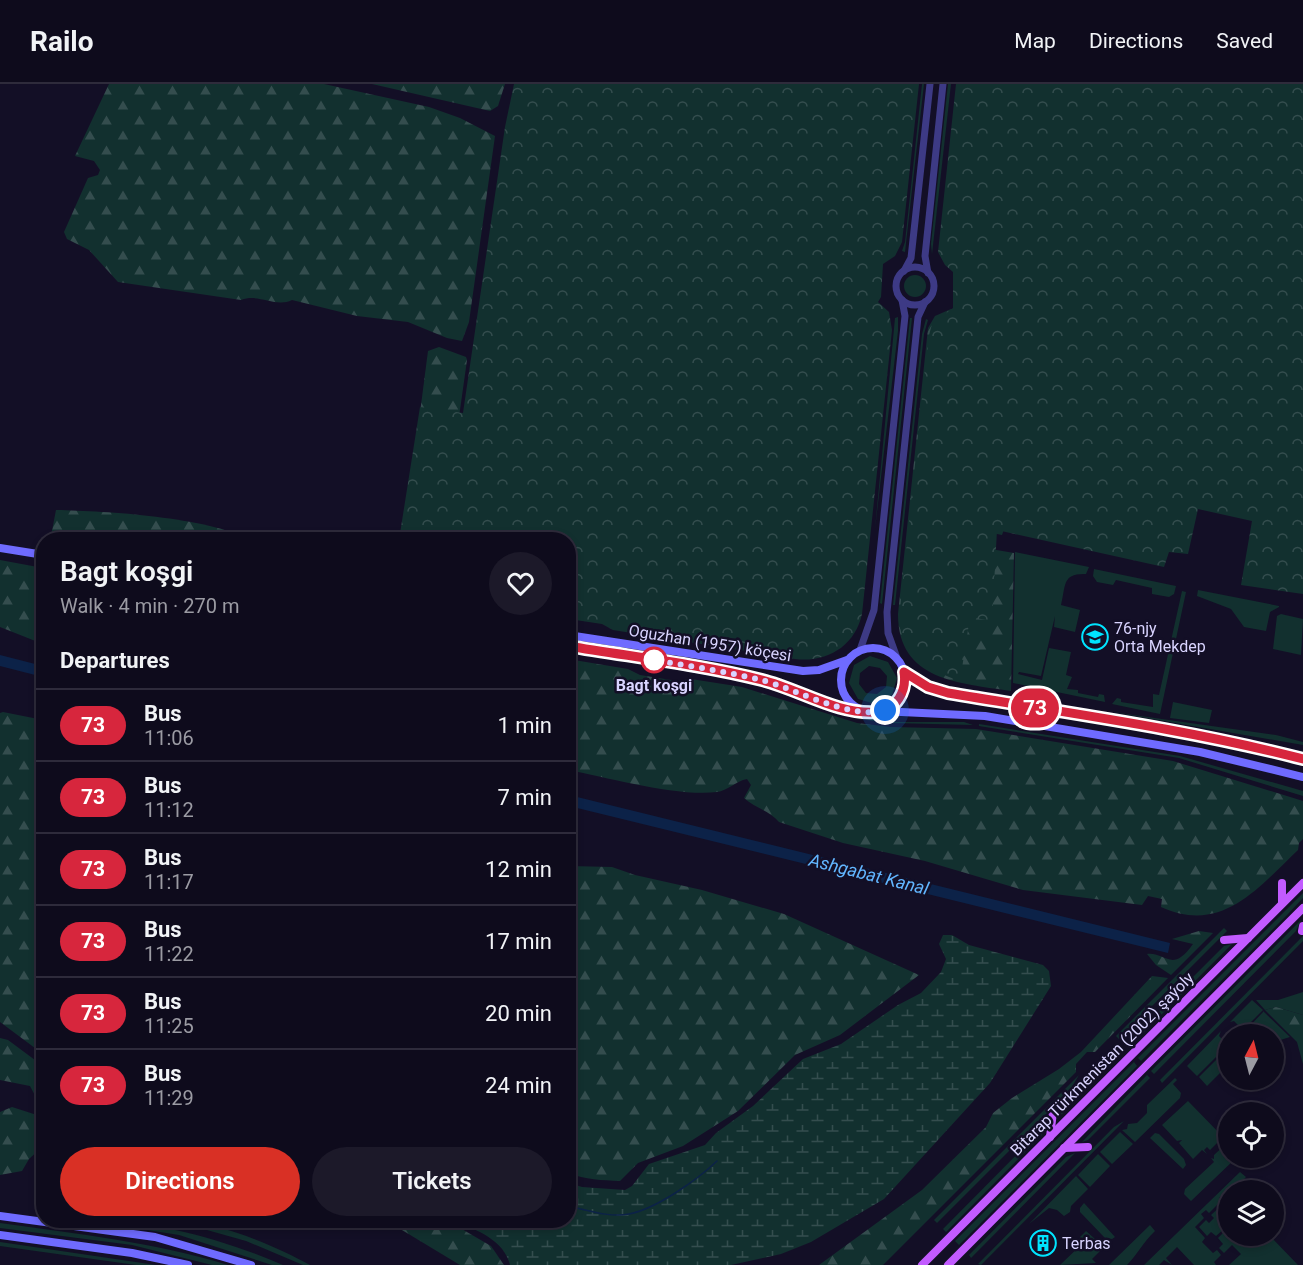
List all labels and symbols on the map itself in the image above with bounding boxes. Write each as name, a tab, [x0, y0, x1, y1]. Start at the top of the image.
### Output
place label: 76-njy Orta Mekdep	[1114, 619, 1206, 656]
street label: Oguzhan (1957) köçesi	[627, 621, 793, 665]
school or university icon: 76-njy Orta Mekdep	[1080, 622, 1110, 652]
marker: Bagt koşgi	[641, 647, 667, 673]
place label: Bagt koşgi	[616, 676, 692, 695]
line badge: 73	[1008, 688, 1062, 728]
your location	[870, 695, 900, 725]
water label: Ashgabat Kanal	[806, 849, 932, 899]
street label: Bitarap Türkmenistan (2002) şaýoly	[1006, 968, 1198, 1160]
north arrow	[1218, 1024, 1284, 1090]
building icon: Terbas	[1028, 1228, 1058, 1258]
place label: Terbas	[1062, 1234, 1111, 1253]

